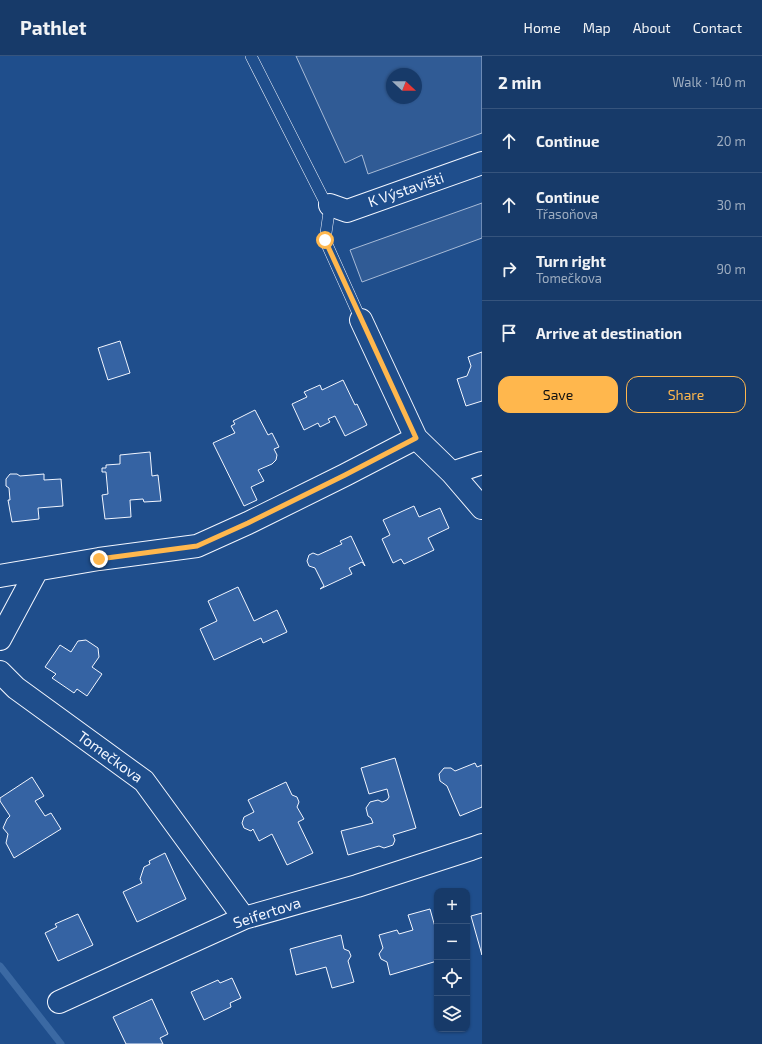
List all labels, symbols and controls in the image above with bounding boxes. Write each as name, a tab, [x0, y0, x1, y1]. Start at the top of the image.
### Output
text: Pathlet	[20, 16, 86, 39]
text: Home	[524, 19, 561, 36]
text: Map	[583, 19, 611, 36]
text: About	[633, 19, 671, 36]
text: Contact	[693, 19, 742, 36]
north arrow	[386, 68, 422, 104]
text: 2 min	[498, 72, 541, 92]
text: Walk · 140 m	[672, 74, 746, 90]
icon: ahead	[498, 130, 520, 152]
text: Continue	[536, 132, 599, 150]
text: 20 m	[717, 133, 746, 149]
street label: K Výstavišti	[365, 168, 446, 210]
text: Continue	[536, 188, 599, 206]
icon: ahead	[498, 194, 520, 216]
text: 30 m	[717, 197, 746, 213]
text: Třasoňova	[536, 206, 598, 222]
route start	[316, 231, 334, 249]
text: Turn right	[536, 252, 606, 270]
icon: right	[498, 258, 520, 280]
text: 90 m	[716, 261, 746, 277]
text: Tomečkova	[536, 270, 602, 286]
icon: arrive	[498, 322, 520, 344]
text: Arrive at destination	[536, 324, 682, 342]
button: Save	[498, 376, 618, 413]
button: Share	[626, 376, 746, 413]
route end	[90, 550, 108, 568]
street label: Tomečkova	[75, 727, 147, 786]
map controls	[434, 888, 470, 1032]
button: +	[434, 888, 470, 924]
street label: Seifertova	[231, 893, 303, 931]
button: −	[434, 924, 470, 960]
button: locate	[434, 960, 470, 996]
button: layers	[434, 996, 470, 1032]

